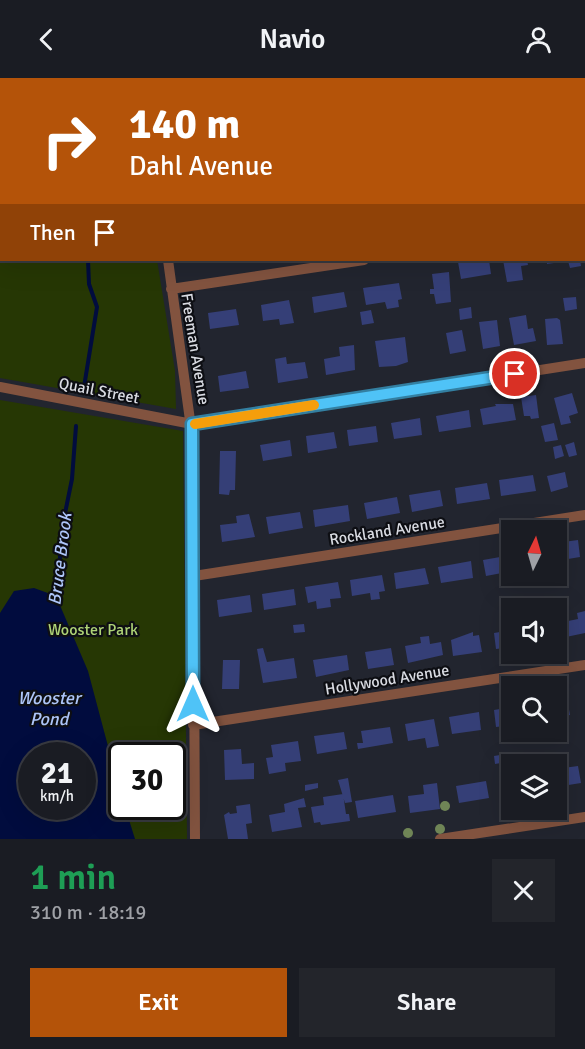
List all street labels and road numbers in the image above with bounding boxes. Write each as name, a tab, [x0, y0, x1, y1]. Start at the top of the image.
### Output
street label: Freeman Avenue	[176, 292, 214, 406]
street label: Quail Street	[57, 373, 141, 409]
street label: Rockland Avenue	[328, 512, 446, 550]
street label: Hollywood Avenue	[323, 660, 451, 700]

